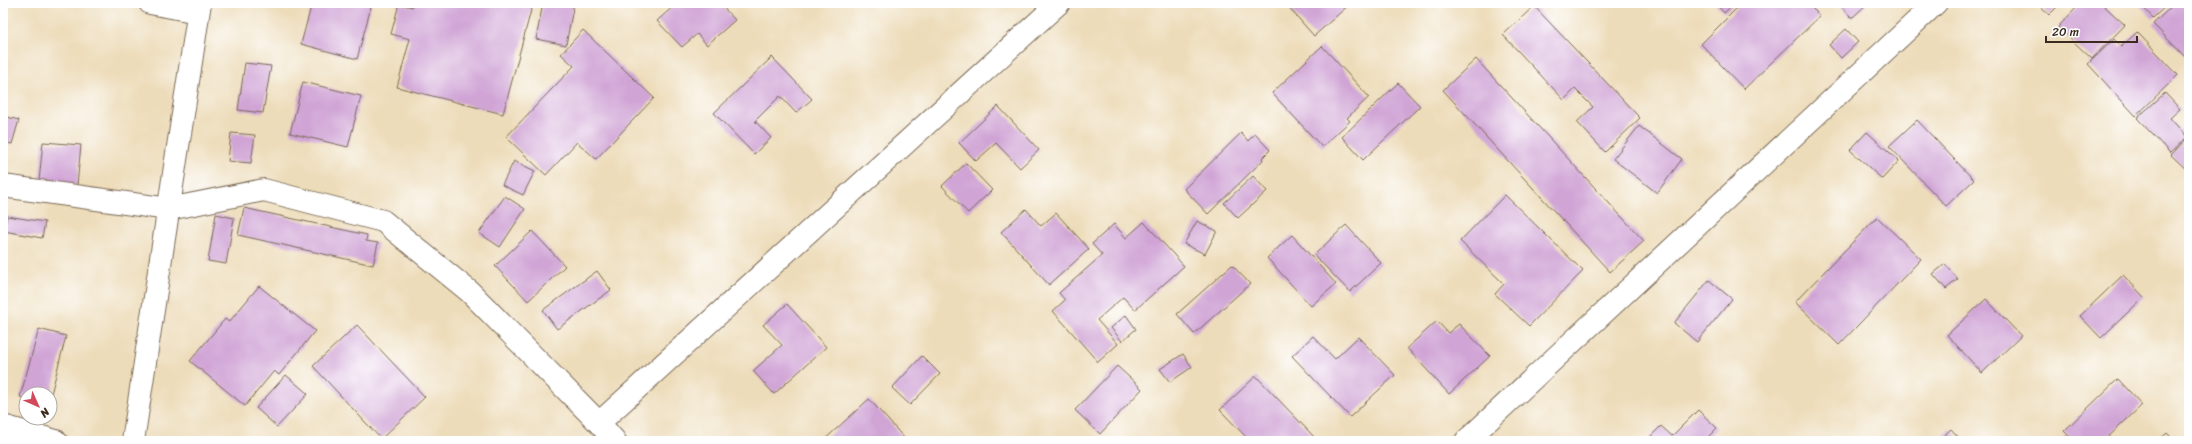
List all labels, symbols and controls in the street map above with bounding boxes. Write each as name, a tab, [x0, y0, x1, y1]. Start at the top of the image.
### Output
scale bar	[2046, 18, 2137, 44]
text: 20 m	[2052, 21, 2079, 43]
north arrow	[18, 386, 58, 426]
text: N	[35, 403, 55, 422]

